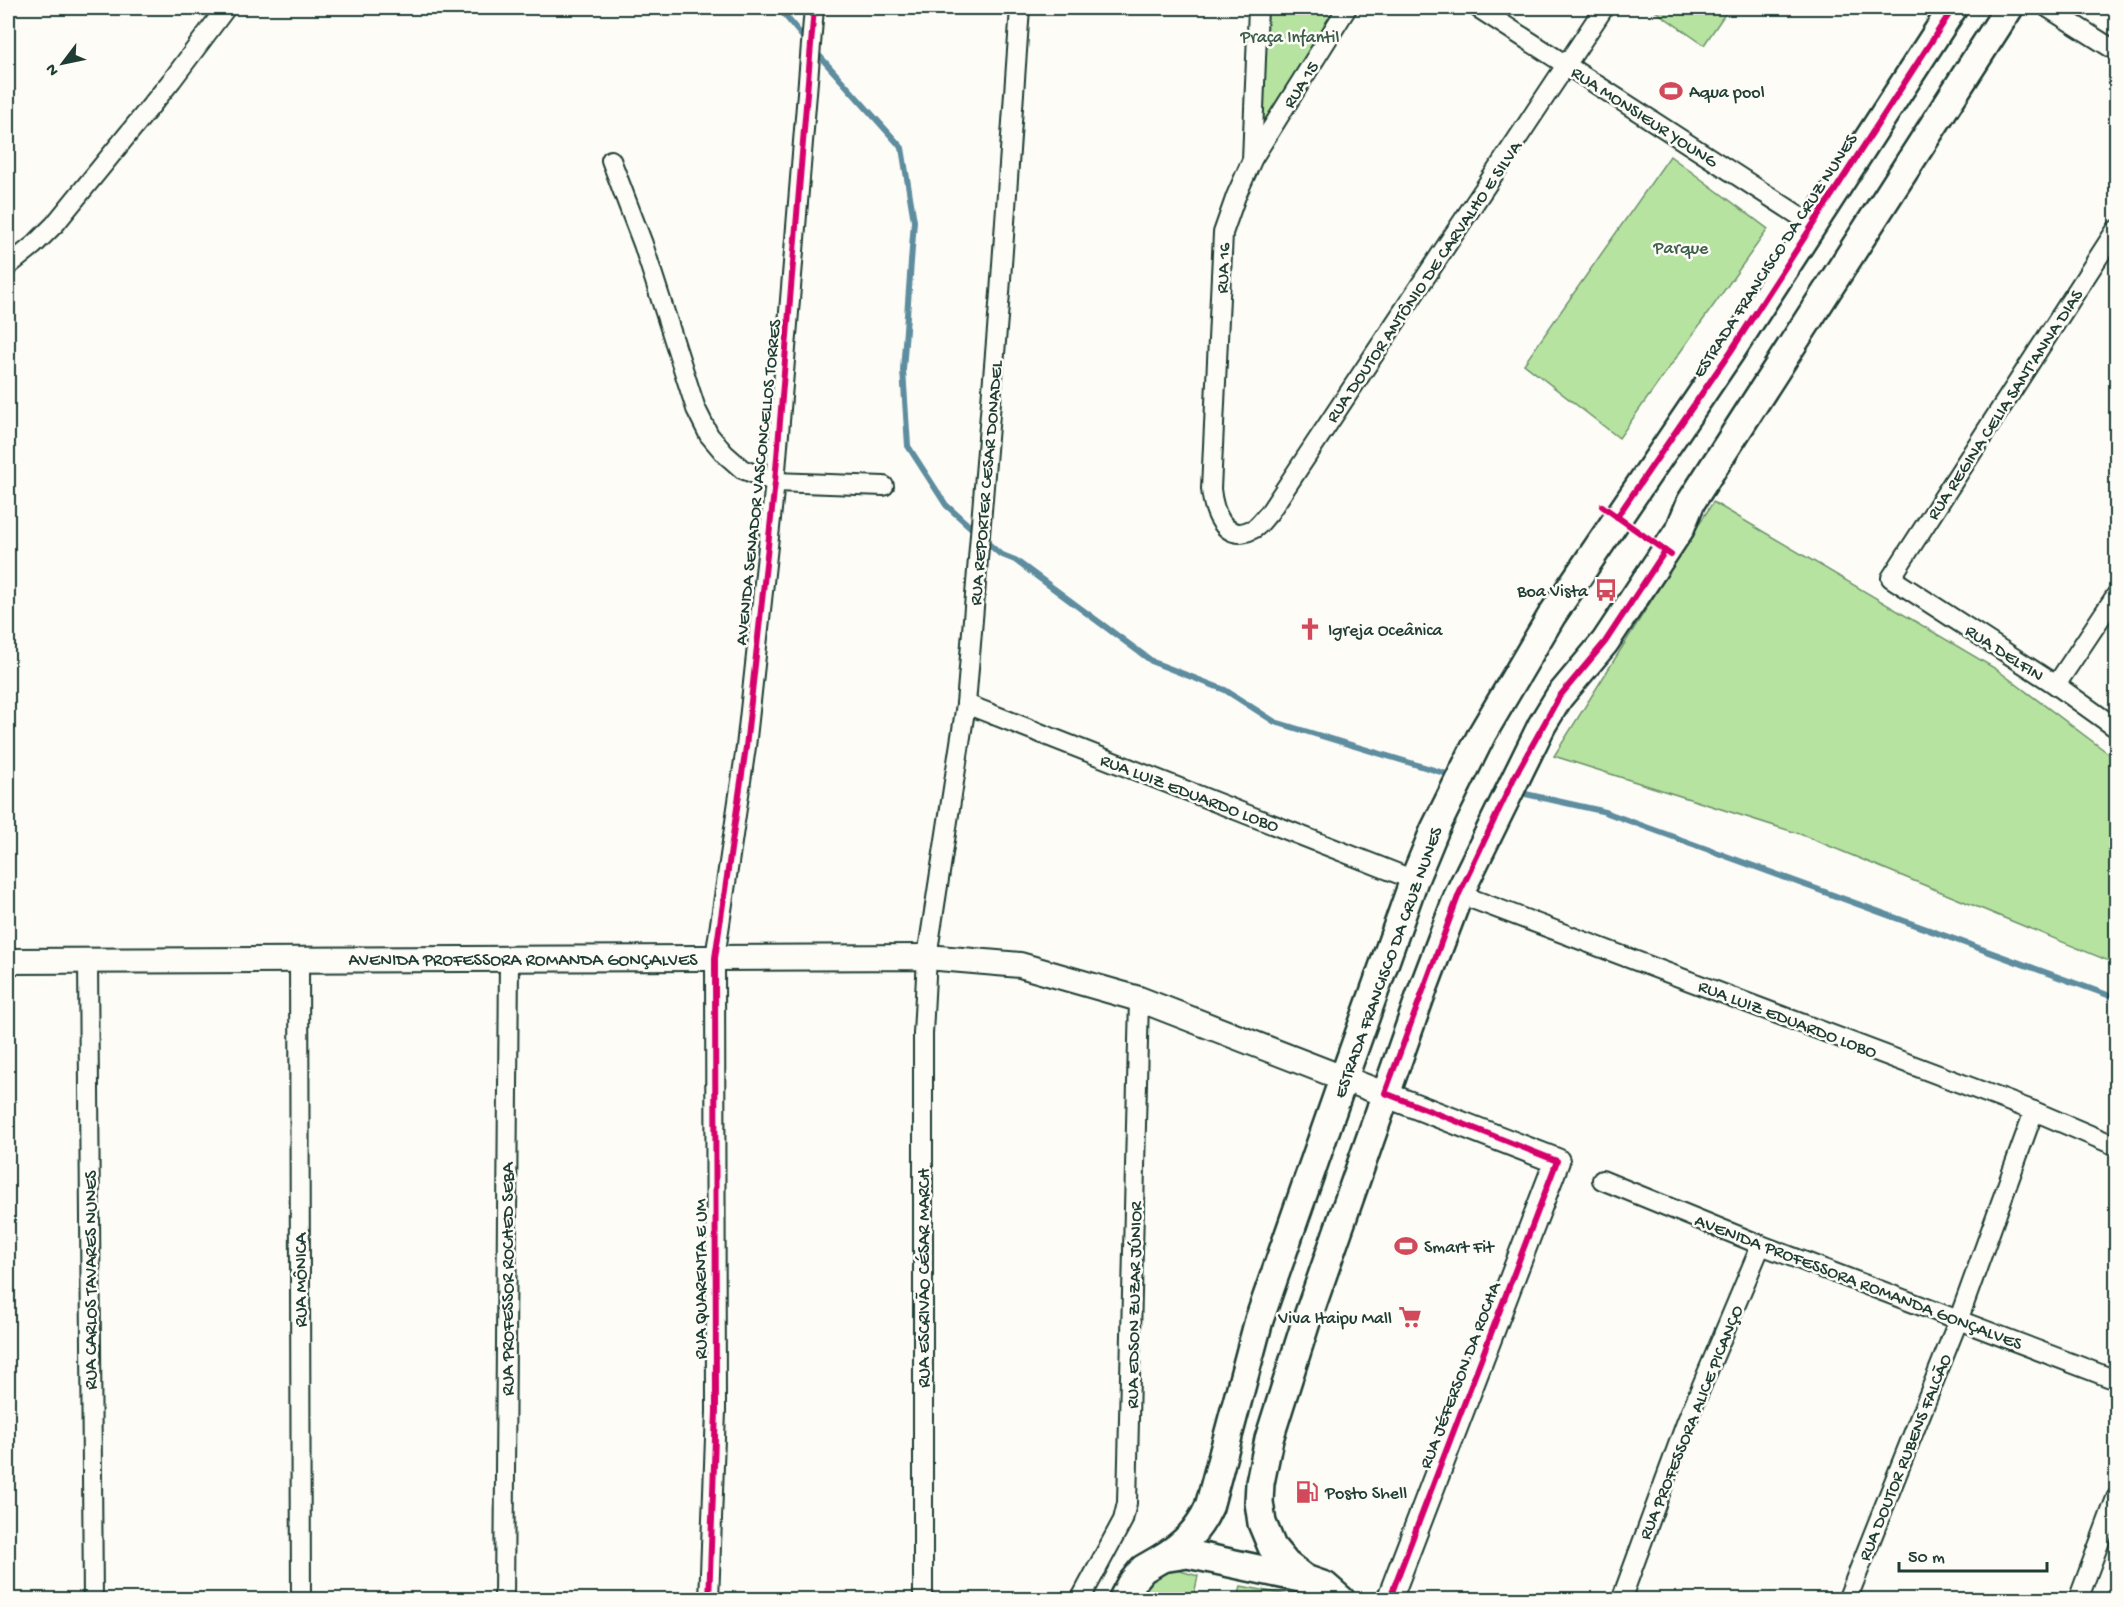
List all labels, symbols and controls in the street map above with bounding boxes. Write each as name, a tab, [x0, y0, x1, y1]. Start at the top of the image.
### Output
park label: Praça Infantil	[1240, 28, 1339, 49]
north arrow	[33, 33, 93, 93]
street label: RUA 15	[1280, 58, 1325, 113]
text: N	[42, 59, 64, 79]
street label: RUA MONSIEUR YOUNG	[1566, 63, 1721, 174]
sports icon: Aqua pool	[1658, 78, 1684, 104]
place label: Aqua pool	[1689, 83, 1765, 104]
street label: ESTRADA FRANCISCO DA CRUZ NUNES	[1689, 130, 1863, 382]
street label: RUA DOUTOR ANTÔNIO DE CARVALHO E SILVA	[1323, 136, 1528, 427]
park label: Parque	[1653, 239, 1709, 260]
street label: RUA 16	[1213, 241, 1236, 294]
street label: RUA REGINA CELIA SANT'ANNA DIAS	[1924, 286, 2089, 525]
street label: AVENIDA SENADOR VASCONCELLOS TORRES	[732, 317, 787, 646]
street label: RUA REPORTER CESAR DONADEL	[966, 359, 1009, 606]
bus stop icon: Boa Vista	[1593, 577, 1619, 603]
place label: Boa Vista	[1516, 582, 1589, 603]
church icon: Igreja Oceânica	[1297, 616, 1323, 642]
place label: Igreja Oceânica	[1328, 621, 1444, 642]
street label: RUA DELFIN	[1960, 621, 2047, 687]
street label: RUA LUIZ EDUARDO LOBO	[1097, 751, 1282, 838]
street label: ESTRADA FRANCISCO DA CRUZ NUNES	[1330, 824, 1449, 1101]
street label: AVENIDA PROFESSORA ROMANDA GONÇALVES	[348, 951, 698, 972]
street label: RUA LUIZ EDUARDO LOBO	[1695, 977, 1880, 1064]
street label: RUA PROFESSOR ROCHED SEBA	[499, 1161, 520, 1396]
street label: RUA ESCRIVÃO CÉSAR MARCH	[915, 1167, 936, 1388]
street label: RUA CARLOS TAVARES NUNES	[82, 1170, 103, 1390]
street label: RUA QUARENTA E UM	[692, 1198, 713, 1359]
street label: RUA EDSON ZUZAR JÚNIOR	[1123, 1201, 1148, 1409]
street label: AVENIDA PROFESSORA ROMANDA GONÇALVES	[1691, 1211, 2025, 1356]
street label: RUA MÔNICA	[292, 1231, 313, 1327]
sports icon: Smart Fit	[1393, 1233, 1419, 1259]
place label: Smart Fit	[1424, 1238, 1495, 1259]
street label: RUA JÉFERSON DA ROCHA	[1416, 1278, 1507, 1472]
street label: RUA PROFESSORA ALICE PICANÇO	[1636, 1303, 1749, 1543]
supermarket icon: Viva Itaipu Mall	[1397, 1304, 1423, 1330]
place label: Viva Itaipu Mall	[1277, 1309, 1392, 1330]
street label: RUA DOUTOR RUBENS FALCÃO	[1855, 1351, 1958, 1564]
fuel station icon: Posto Shell	[1294, 1479, 1320, 1505]
place label: Posto Shell	[1324, 1484, 1407, 1505]
scale bar	[1899, 1535, 2048, 1573]
text: 50 m	[1908, 1548, 1945, 1569]

